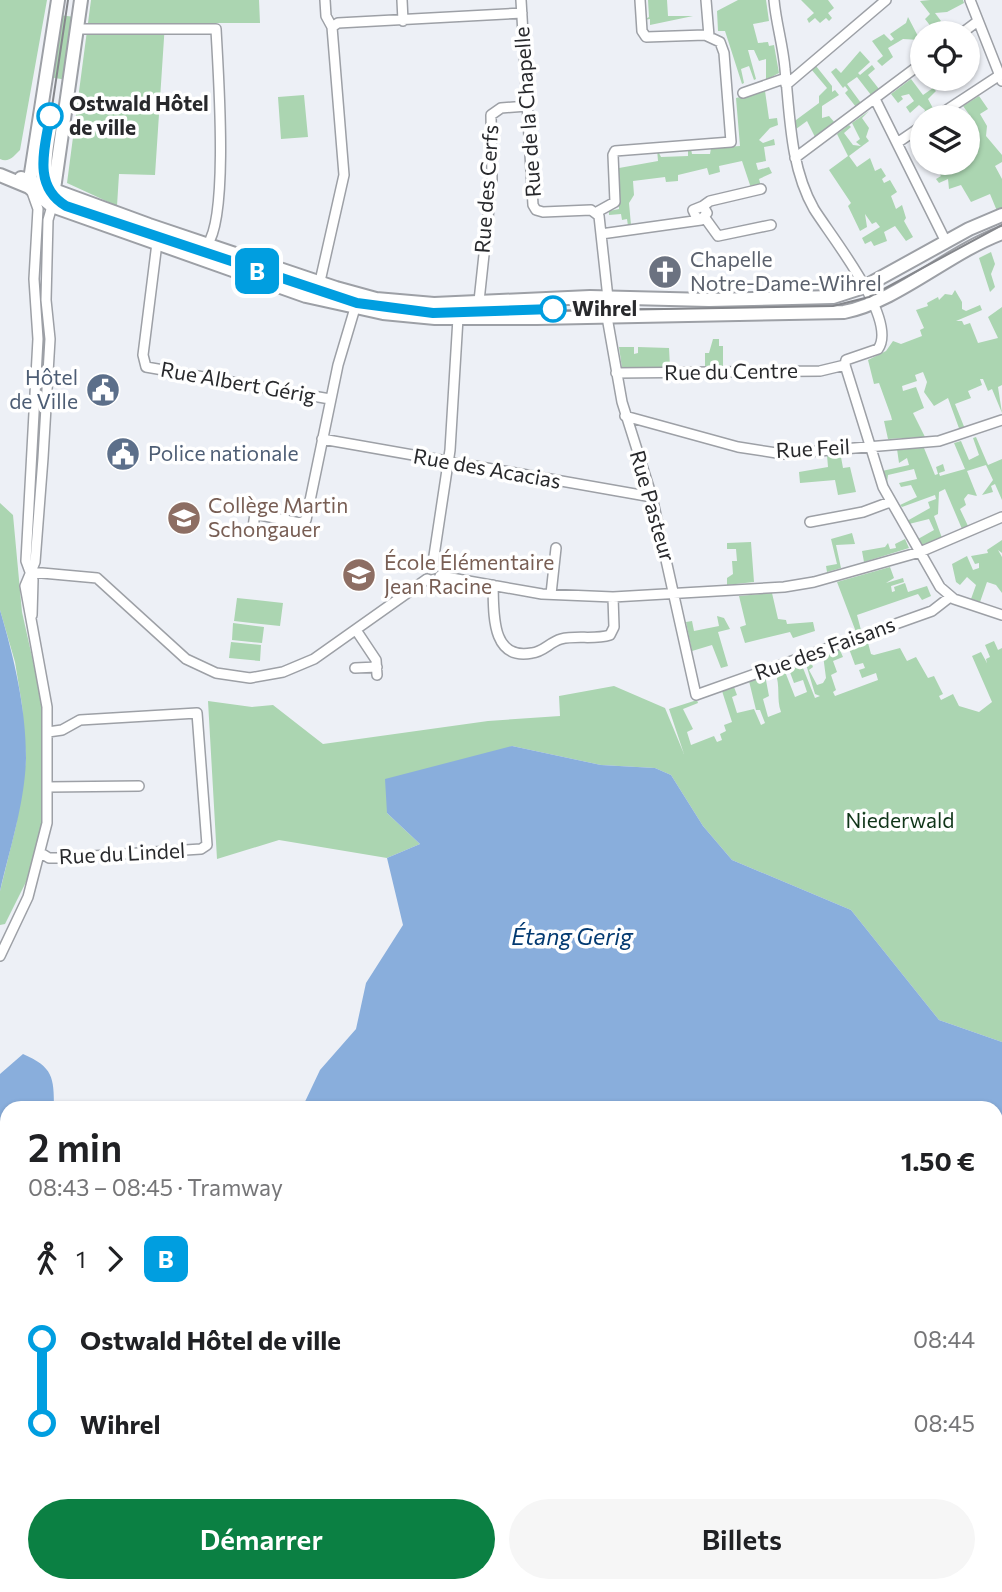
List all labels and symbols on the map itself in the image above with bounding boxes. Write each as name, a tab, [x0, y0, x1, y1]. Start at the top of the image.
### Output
street label: Rue de la Chapelle	[508, 26, 545, 198]
place label: Ostwald Hôtel de ville	[69, 90, 209, 139]
marker: Ostwald Hôtel de ville	[37, 103, 63, 129]
street label: Rue des Cerfs	[469, 124, 502, 254]
place label: Chapelle Notre-Dame-Wihrel	[690, 246, 882, 295]
line badge: B	[234, 248, 280, 294]
church icon: Chapelle Notre-Dame-Wihrel	[646, 253, 684, 291]
place label: Wihrel	[572, 295, 637, 320]
marker: Wihrel	[540, 296, 566, 322]
street label: Rue Albert Gérig	[159, 356, 318, 407]
street label: Rue du Centre	[664, 357, 798, 384]
place label: Hôtel de Ville	[9, 364, 78, 413]
public building icon: Hôtel de Ville	[84, 371, 122, 409]
street label: Rue Feil	[775, 433, 851, 462]
public building icon: Police nationale	[104, 435, 142, 473]
place label: Police nationale	[148, 440, 299, 465]
street label: Rue des Acacias	[412, 442, 563, 493]
street label: Rue Pasteur	[626, 447, 681, 564]
place label: Collège Martin Schongauer	[208, 492, 348, 541]
school or university icon: Collège Martin Schongauer	[165, 499, 203, 537]
place label: École Élémentaire Jean Racine	[384, 549, 554, 598]
school or university icon: École Élémentaire Jean Racine	[340, 556, 378, 594]
street label: Rue des Faisans	[751, 611, 898, 685]
park label: Niederwald	[846, 807, 954, 832]
street label: Rue du Lindel	[58, 837, 186, 868]
water label: Étang Gerig	[511, 922, 634, 950]

